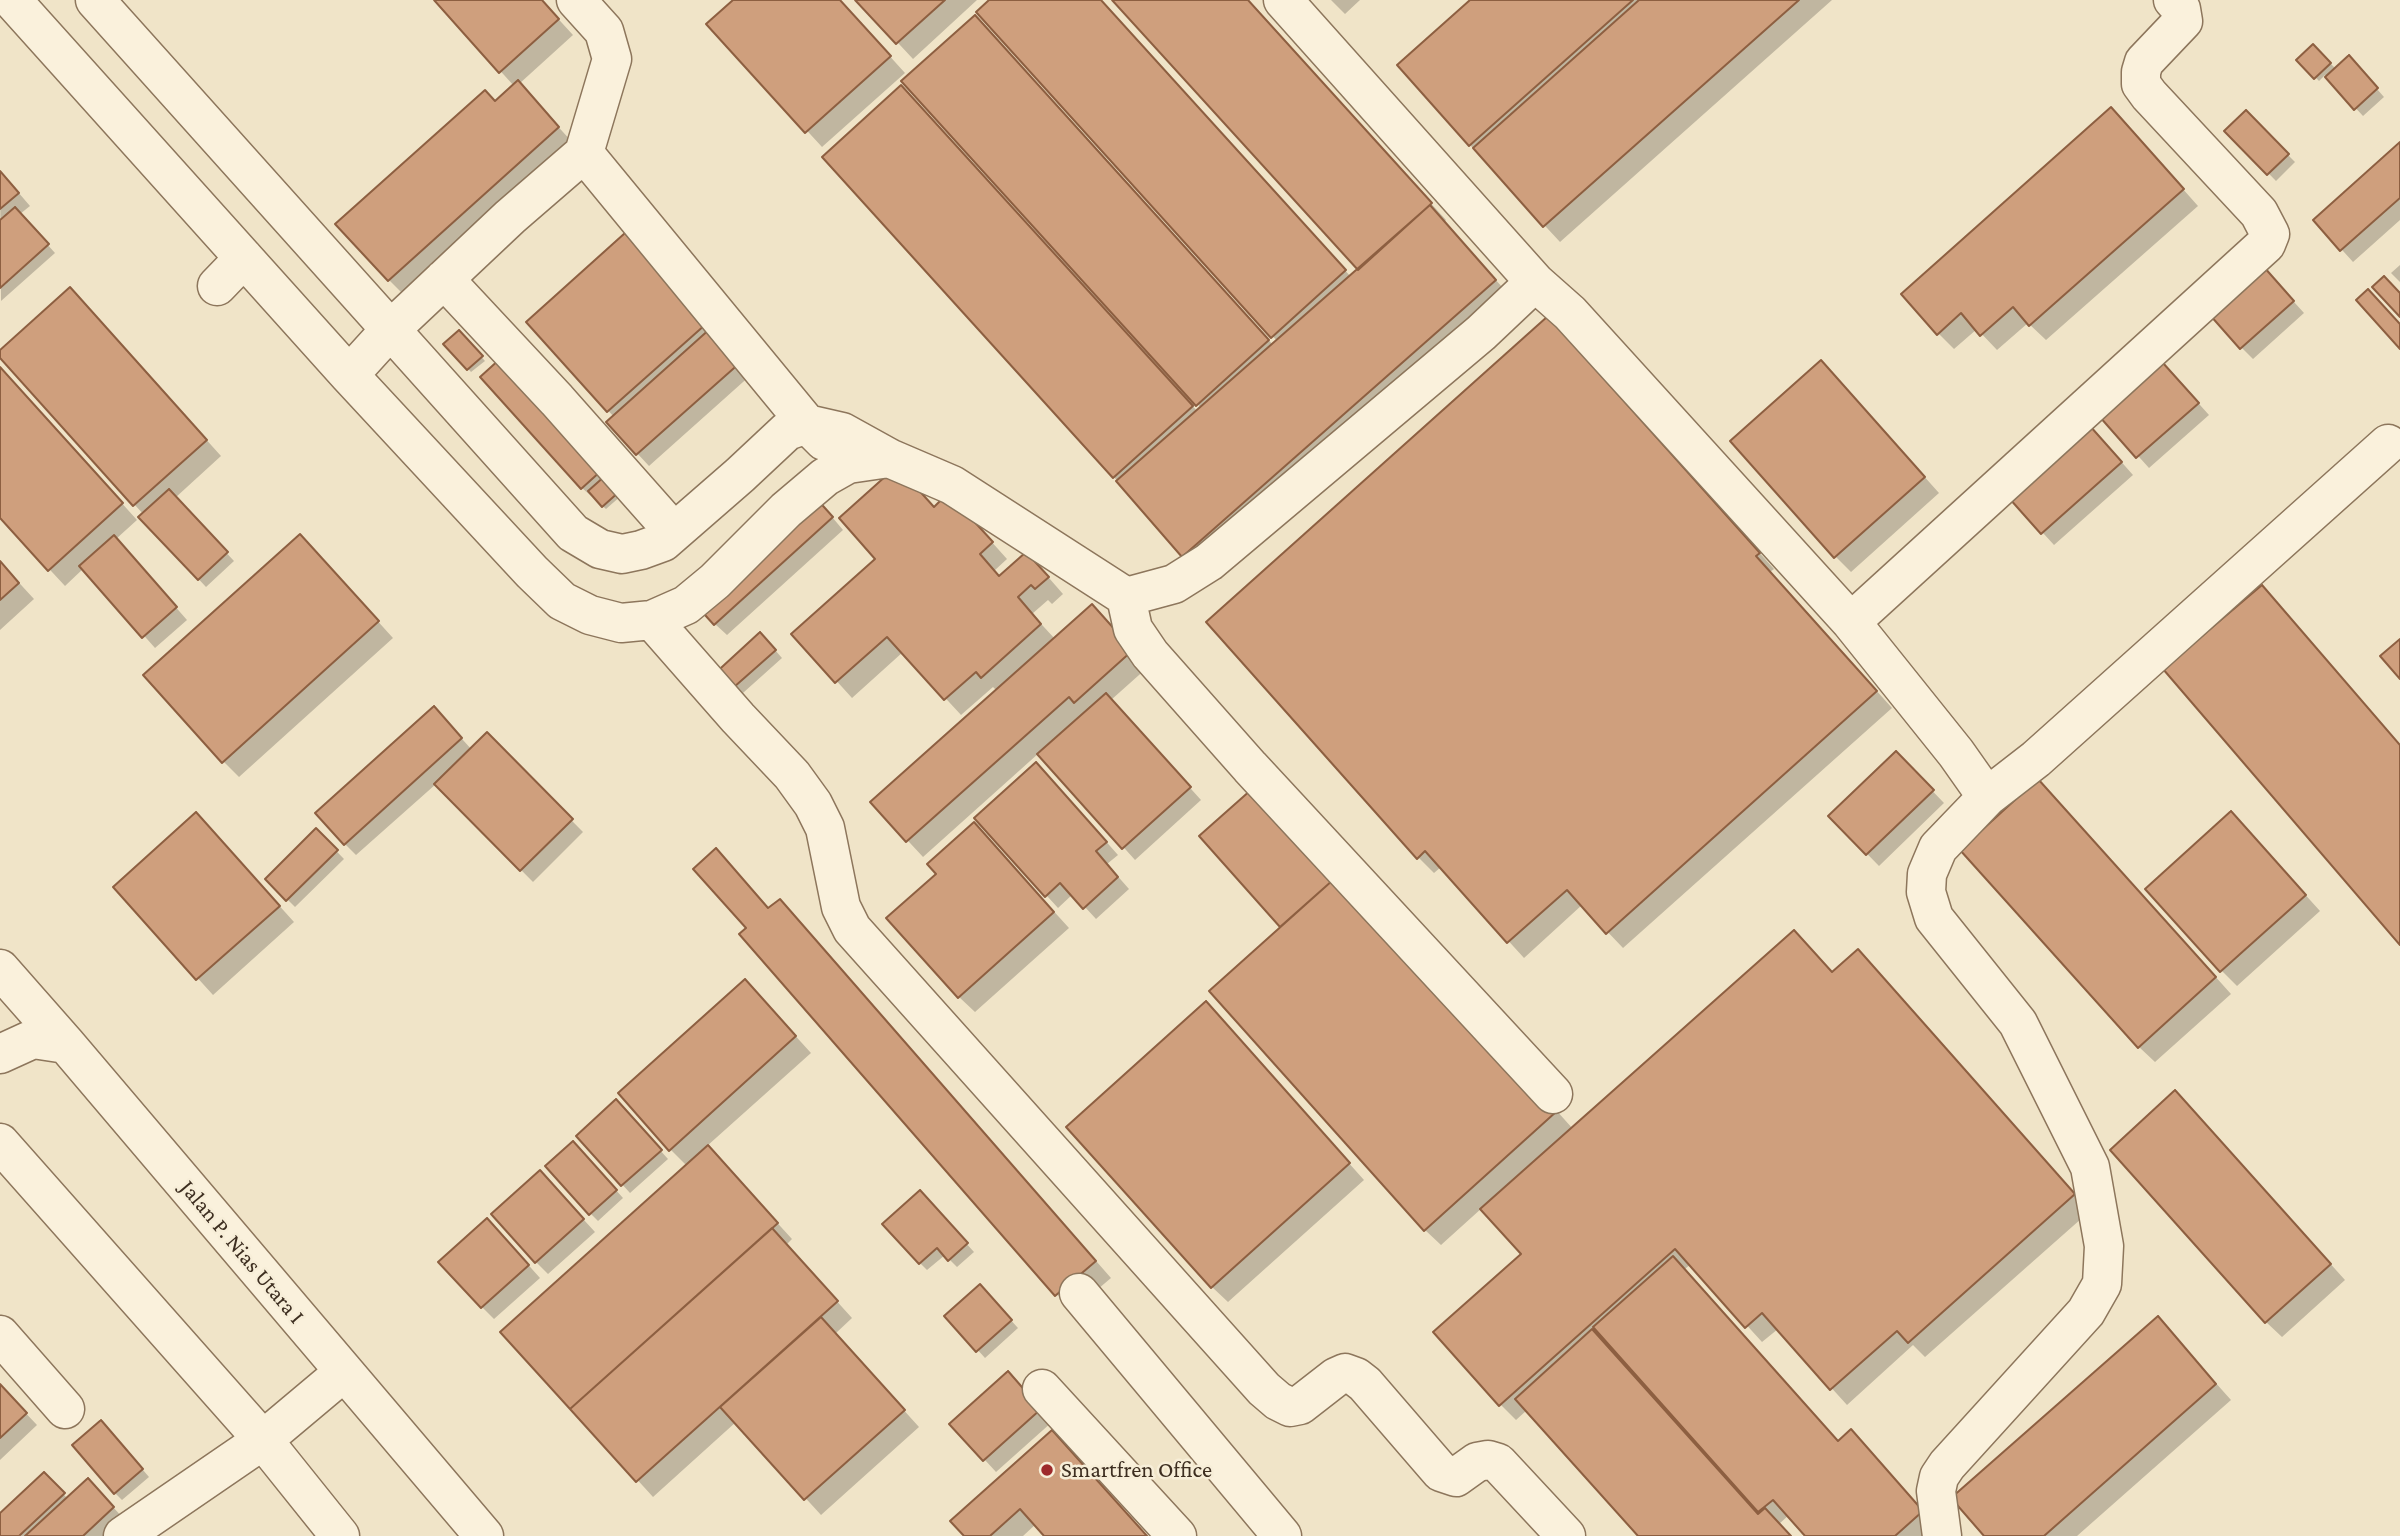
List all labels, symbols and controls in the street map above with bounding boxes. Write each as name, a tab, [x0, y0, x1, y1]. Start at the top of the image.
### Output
street label: Jalan P. Nias Utara I	[174, 1175, 310, 1329]
place label: Smartfren Office	[1061, 1456, 1212, 1484]
marker: Smartfren Office	[1039, 1462, 1055, 1478]

